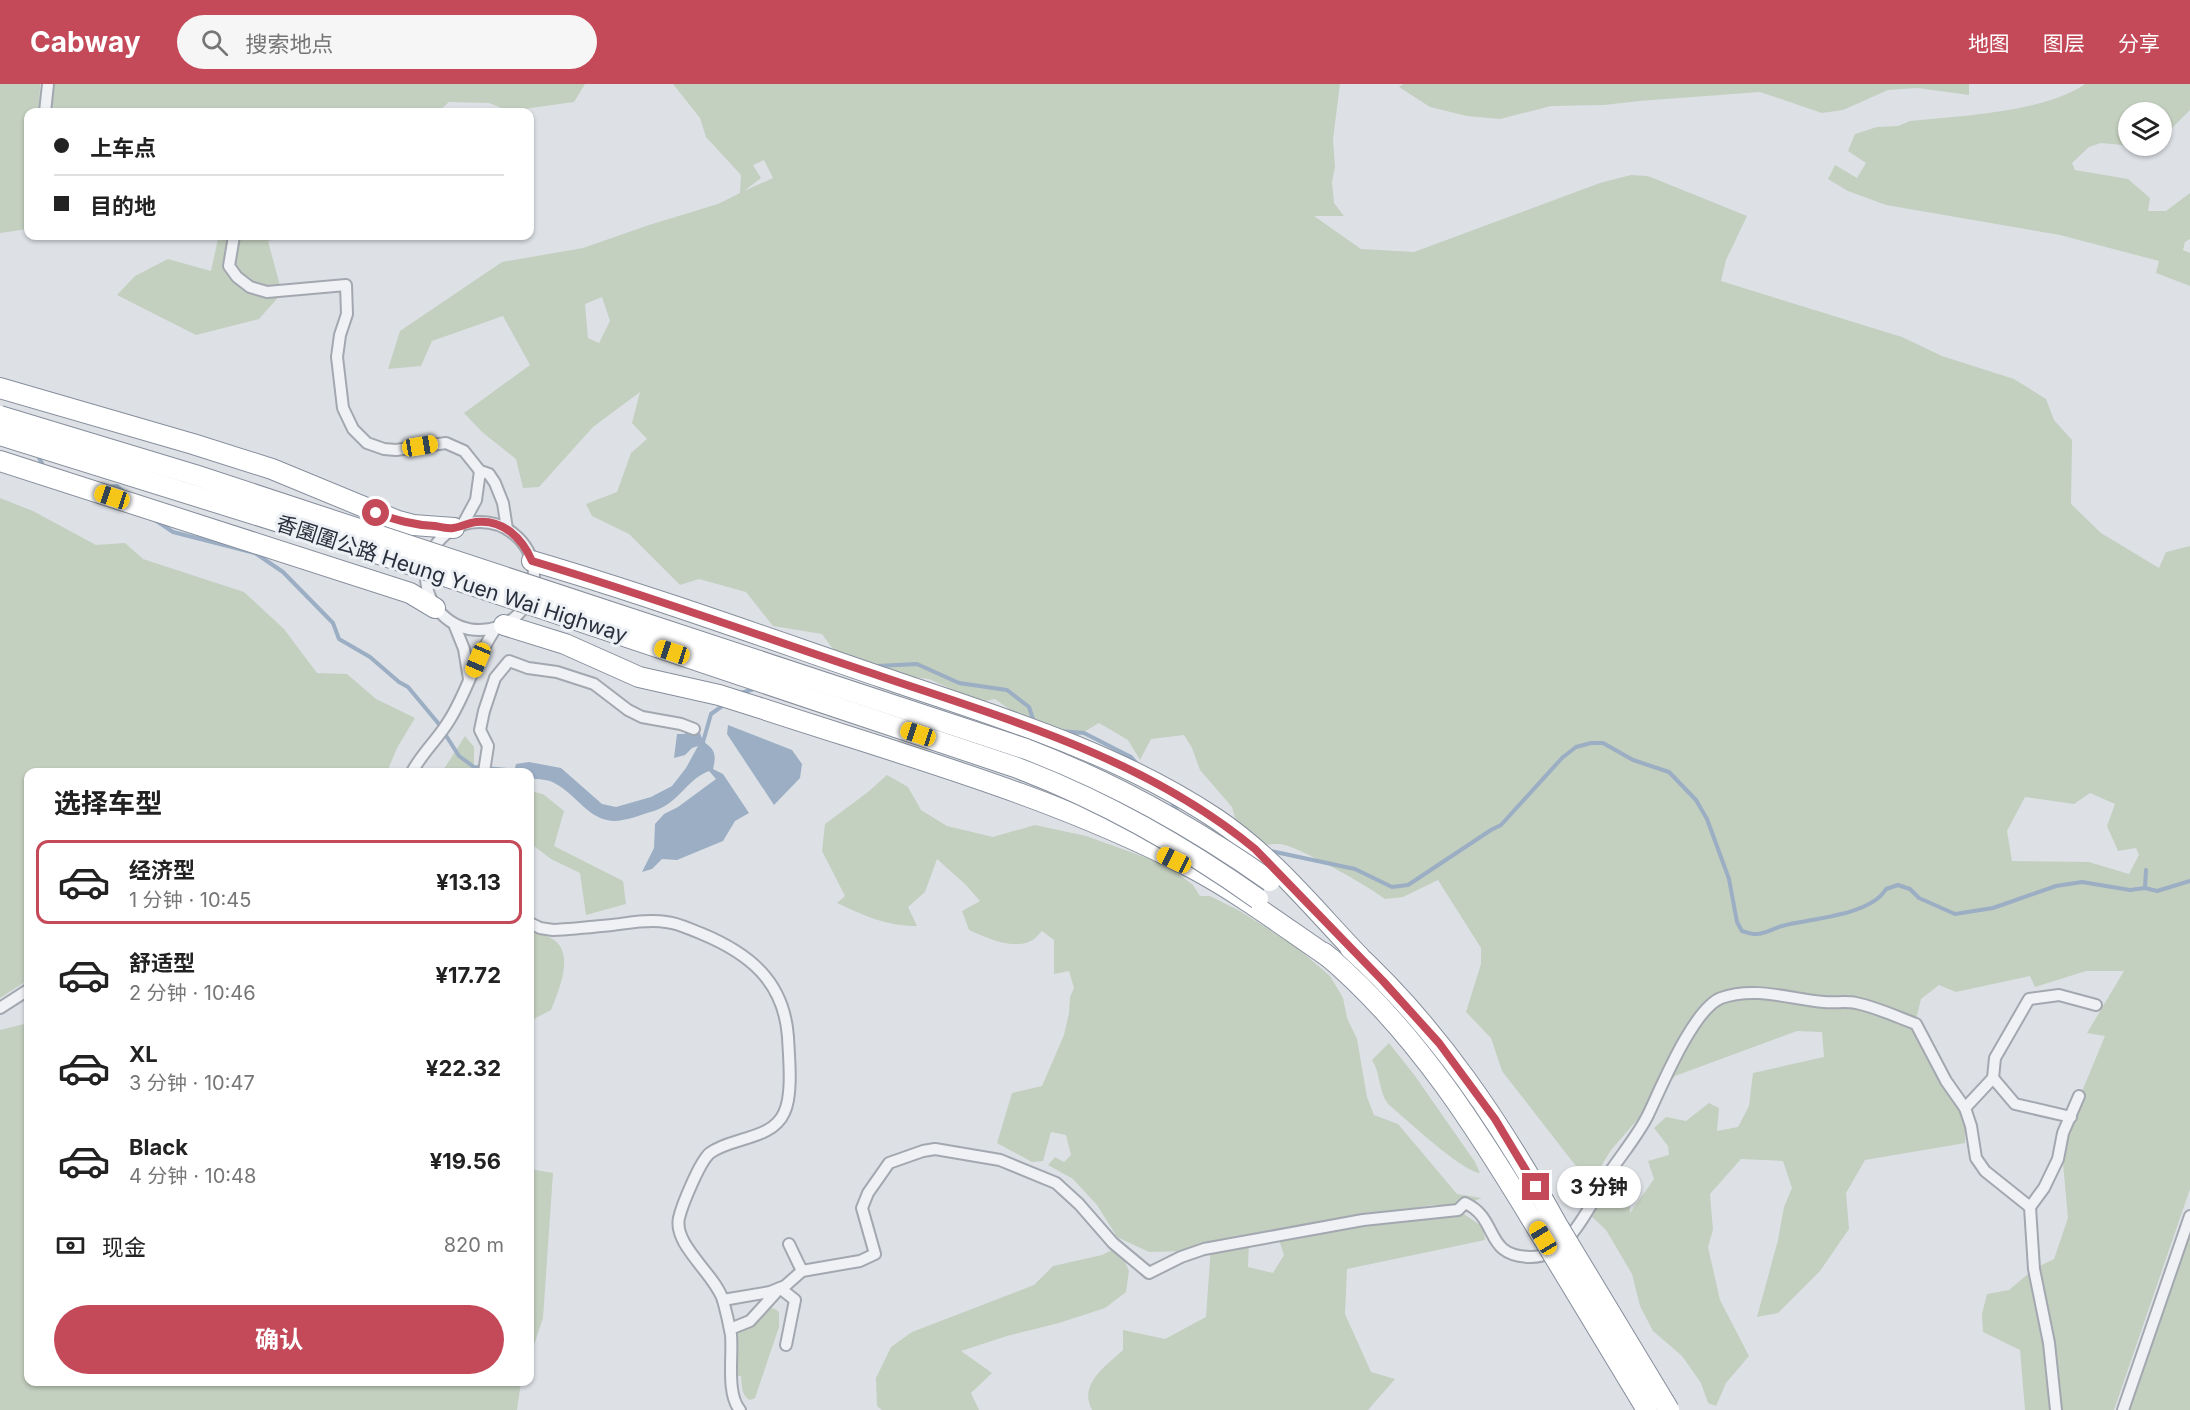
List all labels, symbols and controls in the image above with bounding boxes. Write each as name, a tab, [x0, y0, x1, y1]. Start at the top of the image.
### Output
search box	[177, 15, 597, 69]
text: Cabway	[30, 25, 141, 59]
icon: search	[198, 26, 231, 59]
text: 搜索地点	[246, 31, 334, 57]
text: 地图	[1968, 31, 2010, 56]
text: 图层	[2043, 31, 2085, 56]
text: 分享	[2118, 31, 2160, 56]
map controls	[2118, 102, 2172, 156]
button: layers	[2118, 102, 2172, 156]
text: 上车点	[90, 135, 156, 161]
text: 目的地	[90, 193, 156, 219]
car	[401, 434, 439, 458]
car	[92, 483, 132, 511]
route start	[362, 499, 389, 526]
street label: 香園圍公路 Heung Yuen Wai Highway	[273, 510, 631, 648]
car	[652, 638, 692, 666]
car	[463, 640, 493, 680]
car	[898, 720, 938, 748]
text: 选择车型	[54, 787, 162, 820]
car	[1154, 844, 1194, 876]
icon: car	[57, 855, 111, 909]
text: 经济型	[129, 857, 195, 883]
text: ¥13.13	[436, 869, 501, 895]
text: 1 分钟 · 10:45	[129, 888, 251, 912]
icon: car	[57, 948, 111, 1002]
text: 舒适型	[129, 950, 195, 976]
text: ¥17.72	[435, 962, 501, 988]
text: 2 分钟 · 10:46	[129, 981, 256, 1005]
icon: car	[57, 1041, 111, 1095]
text: XL	[129, 1041, 158, 1067]
text: ¥22.32	[426, 1055, 501, 1081]
text: 3 分钟 · 10:47	[129, 1071, 255, 1095]
icon: car	[57, 1134, 111, 1188]
text: Black	[129, 1134, 188, 1160]
text: ¥19.56	[430, 1148, 501, 1174]
text: 4 分钟 · 10:48	[129, 1164, 256, 1188]
callout: 3 分钟	[1557, 1166, 1641, 1208]
route end	[1522, 1173, 1549, 1200]
text: 3 分钟	[1570, 1175, 1628, 1199]
car	[1526, 1218, 1560, 1258]
icon: cash	[54, 1229, 87, 1262]
text: 820 m	[444, 1233, 504, 1257]
text: 现金	[102, 1234, 146, 1260]
button: 确认	[54, 1305, 504, 1374]

